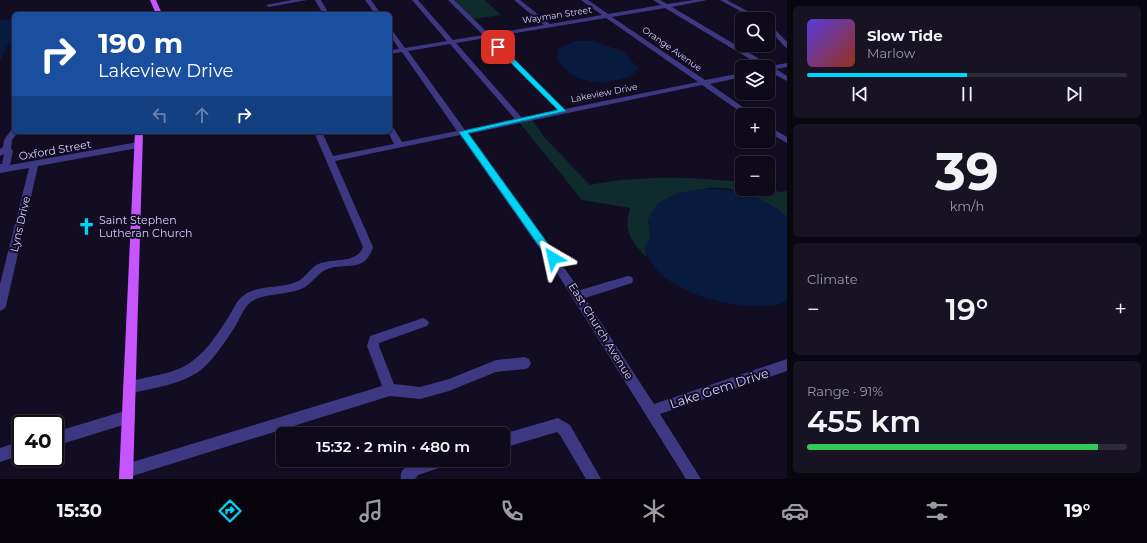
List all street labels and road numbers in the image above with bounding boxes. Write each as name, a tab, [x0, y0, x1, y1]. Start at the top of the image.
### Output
street label: Wayman Street	[521, 4, 593, 25]
street label: Orange Avenue	[640, 24, 705, 74]
street label: Lakeview Drive	[570, 81, 639, 104]
street label: Oxford Street	[18, 137, 93, 163]
street label: Lyns Drive	[7, 194, 33, 253]
street label: East Church Avenue	[566, 280, 637, 382]
street label: Lake Gem Drive	[667, 364, 771, 412]

